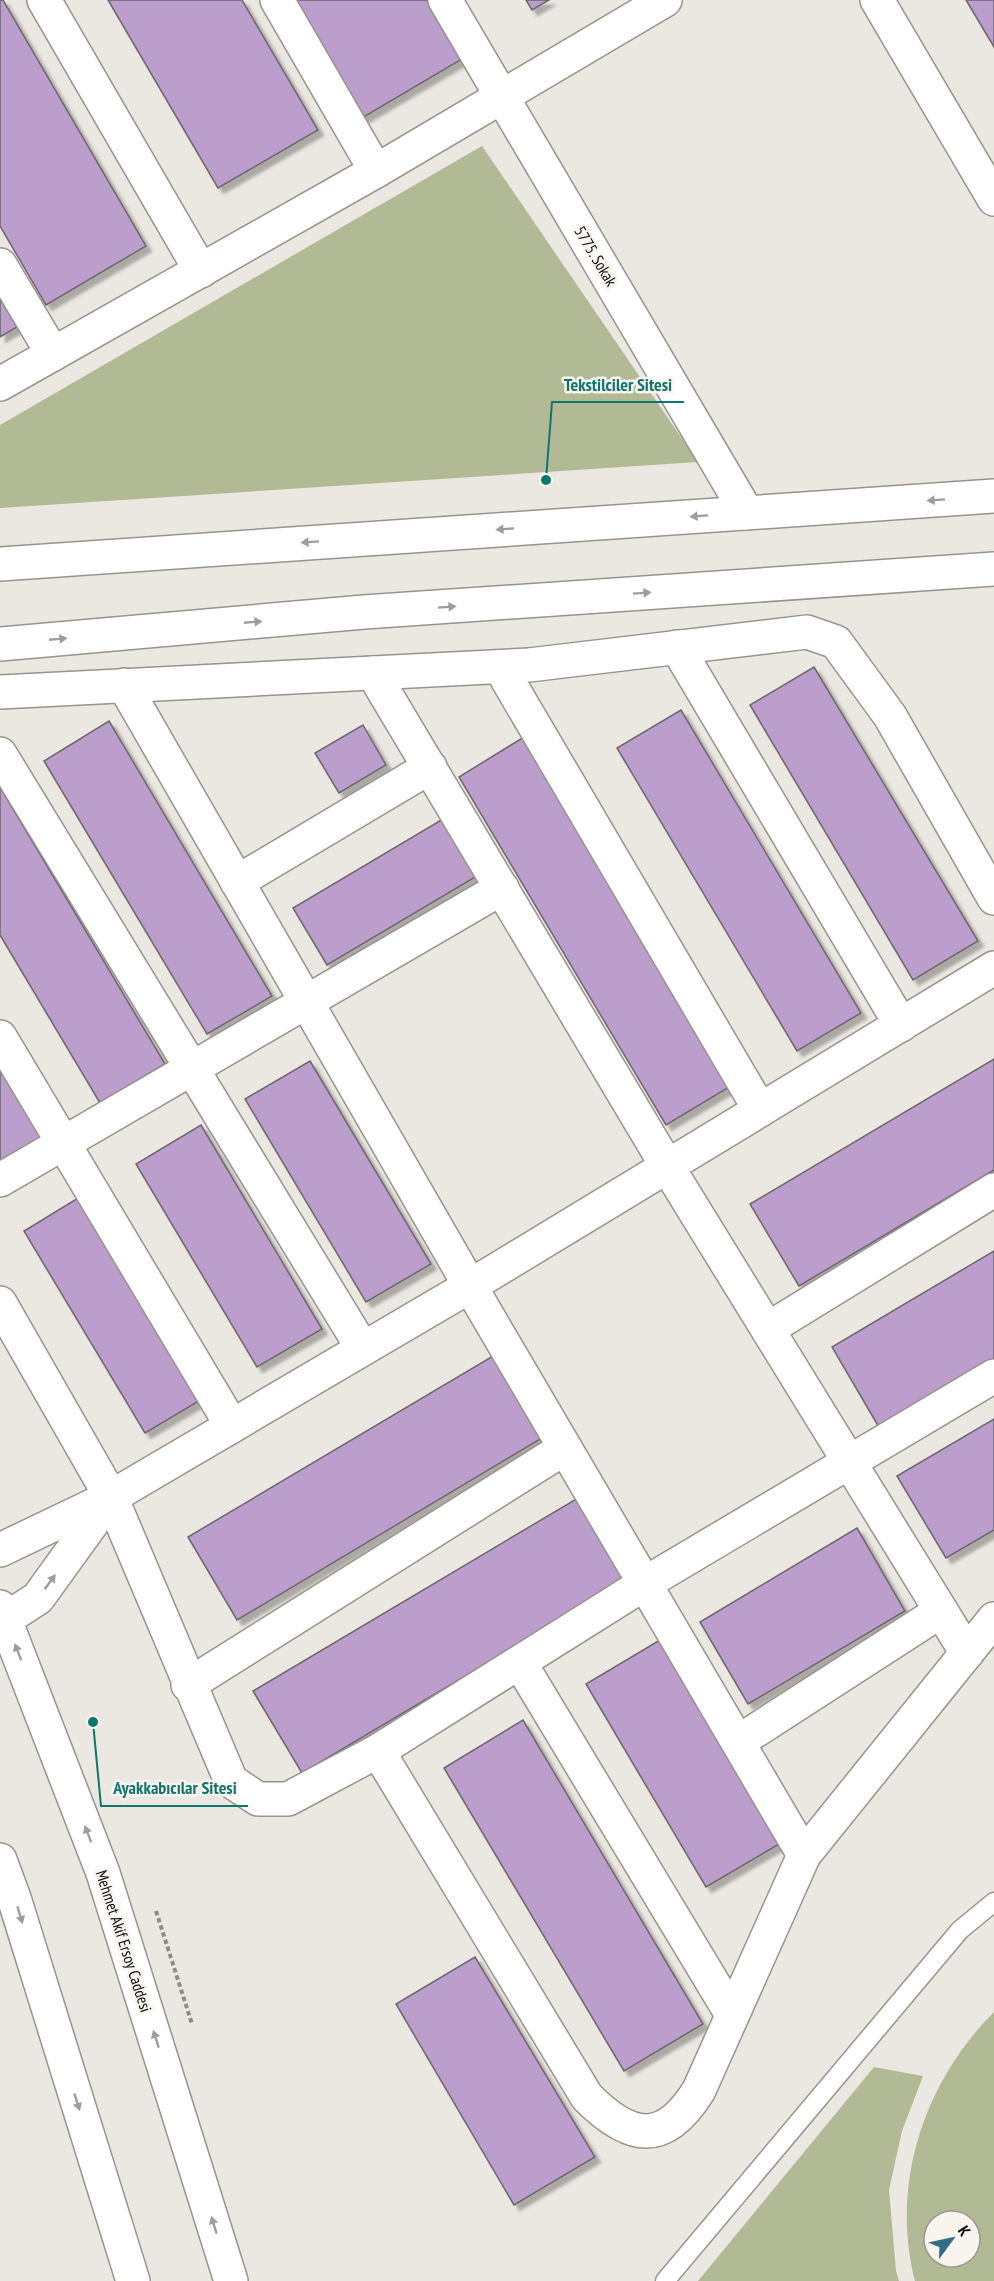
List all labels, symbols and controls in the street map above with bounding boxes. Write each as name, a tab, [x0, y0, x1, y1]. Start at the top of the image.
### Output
street label: 5775. Sokak	[570, 222, 622, 290]
callout: Tekstilciler Sitesi	[552, 366, 684, 402]
text: Tekstilciler Sitesi	[564, 373, 672, 396]
one-way arrow	[926, 496, 945, 505]
one-way arrow	[690, 512, 709, 521]
one-way arrow	[495, 524, 514, 534]
one-way arrow	[301, 537, 320, 547]
one-way arrow	[632, 589, 651, 598]
one-way arrow	[438, 602, 457, 611]
one-way arrow	[243, 617, 262, 627]
one-way arrow	[49, 634, 68, 643]
one-way arrow	[43, 1575, 55, 1590]
one-way arrow	[13, 1643, 22, 1661]
callout: Ayakkabıcılar Sitesi	[101, 1770, 248, 1806]
text: Ayakkabıcılar Sitesi	[112, 1776, 237, 1799]
one-way arrow	[83, 1825, 92, 1843]
street label: Mehmet Akif Ersoy Caddesi	[92, 1867, 156, 2015]
one-way arrow	[16, 1906, 25, 1924]
one-way arrow	[151, 2030, 160, 2048]
one-way arrow	[73, 2093, 82, 2111]
north arrow	[922, 2209, 982, 2269]
one-way arrow	[209, 2216, 218, 2234]
text: K	[954, 2222, 976, 2240]

